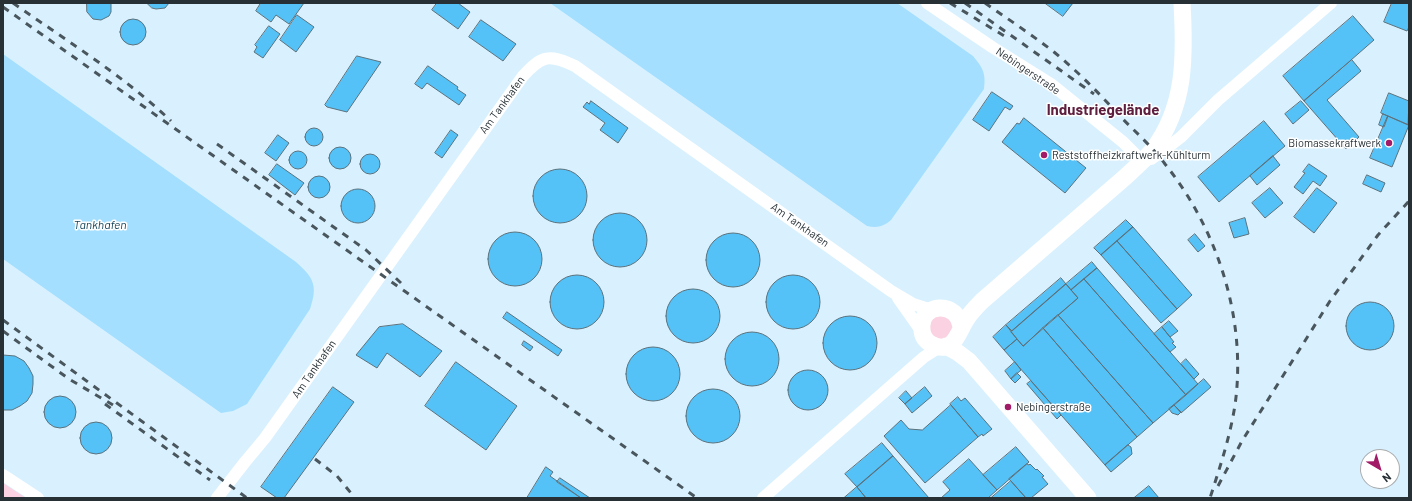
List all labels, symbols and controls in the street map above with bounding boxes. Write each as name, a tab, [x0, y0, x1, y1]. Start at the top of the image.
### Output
street label: Nebingerstraße	[993, 45, 1063, 97]
street label: Am Tankhafen	[477, 74, 527, 136]
district label: Industriegelände	[1047, 101, 1159, 119]
place label: Biomassekraftwerk	[1288, 136, 1381, 150]
marker: Biomassekraftwerk	[1384, 138, 1394, 148]
place label: Reststoffheizkraftwerk-Kühlturm	[1052, 148, 1210, 162]
marker: Reststoffheizkraftwerk-Kühlturm	[1039, 150, 1049, 160]
street label: Am Tankhafen	[768, 200, 832, 250]
water label: Tankhafen	[73, 218, 127, 232]
street label: Am Tankhafen	[289, 337, 339, 401]
place label: Nebingerstraße	[1016, 400, 1091, 414]
marker: Nebingerstraße	[1003, 402, 1013, 412]
north arrow	[1360, 449, 1400, 489]
text: N	[1380, 471, 1394, 485]

